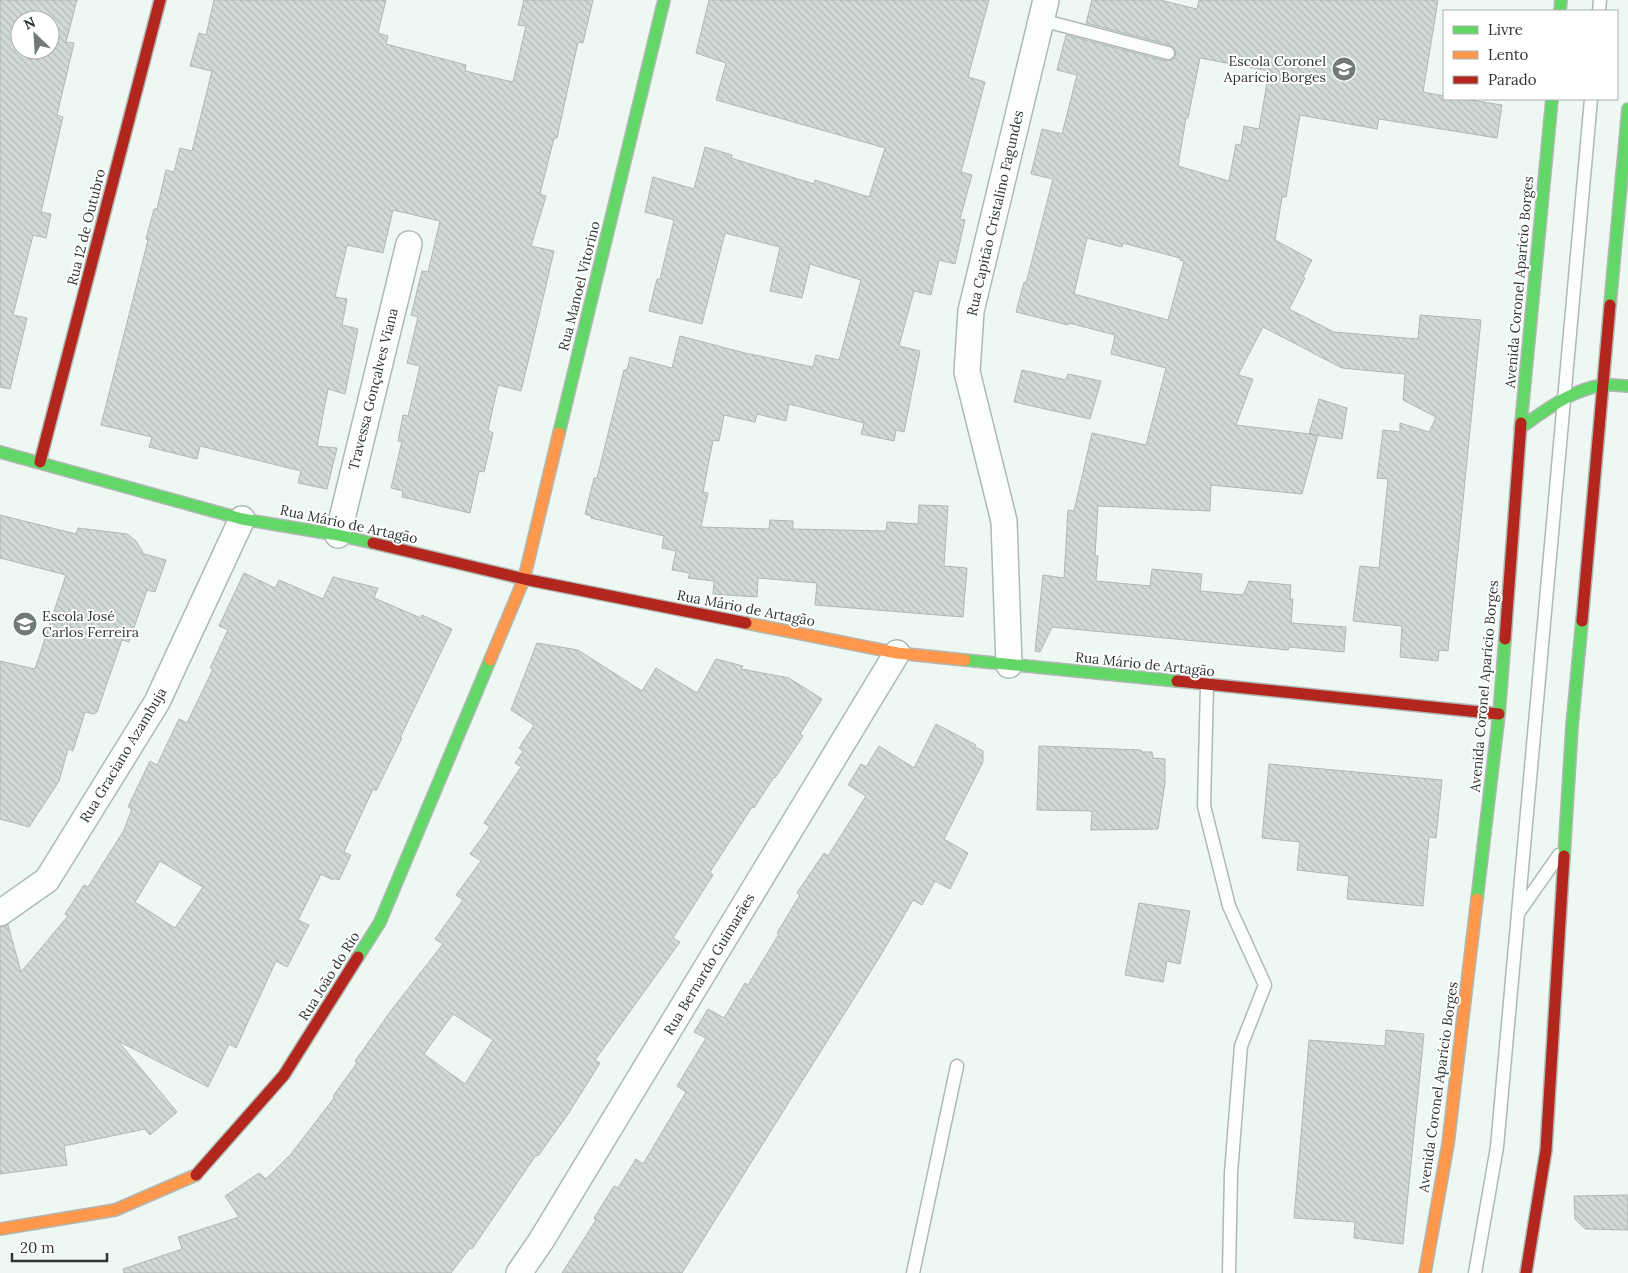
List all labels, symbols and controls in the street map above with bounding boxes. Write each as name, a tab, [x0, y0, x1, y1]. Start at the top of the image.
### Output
north arrow	[10, 10, 60, 60]
legend	[1443, 10, 1618, 100]
text: N	[21, 13, 38, 34]
text: Livre	[1488, 20, 1523, 39]
text: Lento	[1488, 45, 1529, 64]
place label: Escola Coronel Aparício Borges	[1223, 52, 1326, 86]
school or university icon: Escola Coronel Aparício Borges	[1331, 56, 1357, 82]
text: Parado	[1488, 70, 1537, 89]
street label: Rua Capitão Cristalino Fagundes	[963, 108, 1027, 318]
street label: Rua 12 de Outubro	[63, 167, 109, 287]
street label: Avenida Coronel Aparício Borges	[1501, 175, 1537, 390]
street label: Rua Manoel Vitorino	[554, 219, 604, 353]
street label: Travessa Gonçalves Viana	[344, 306, 402, 472]
street label: Rua Mário de Artagão	[278, 501, 420, 547]
street label: Avenida Coronel Aparício Borges	[1466, 579, 1502, 794]
street label: Rua Mário de Artagão	[675, 586, 817, 630]
place label: Escola José Carlos Ferreira	[42, 607, 139, 641]
school or university icon: Escola José Carlos Ferreira	[12, 611, 38, 637]
street label: Rua Mário de Artagão	[1074, 648, 1216, 680]
street label: Rua Graciano Azambuja	[76, 684, 170, 826]
street label: Rua Bernardo Guimarães	[659, 890, 759, 1038]
street label: Rua João do Rio	[294, 928, 364, 1024]
street label: Avenida Coronel Aparício Borges	[1414, 980, 1462, 1195]
scale bar	[12, 1230, 108, 1262]
text: 20 m	[20, 1238, 55, 1257]

